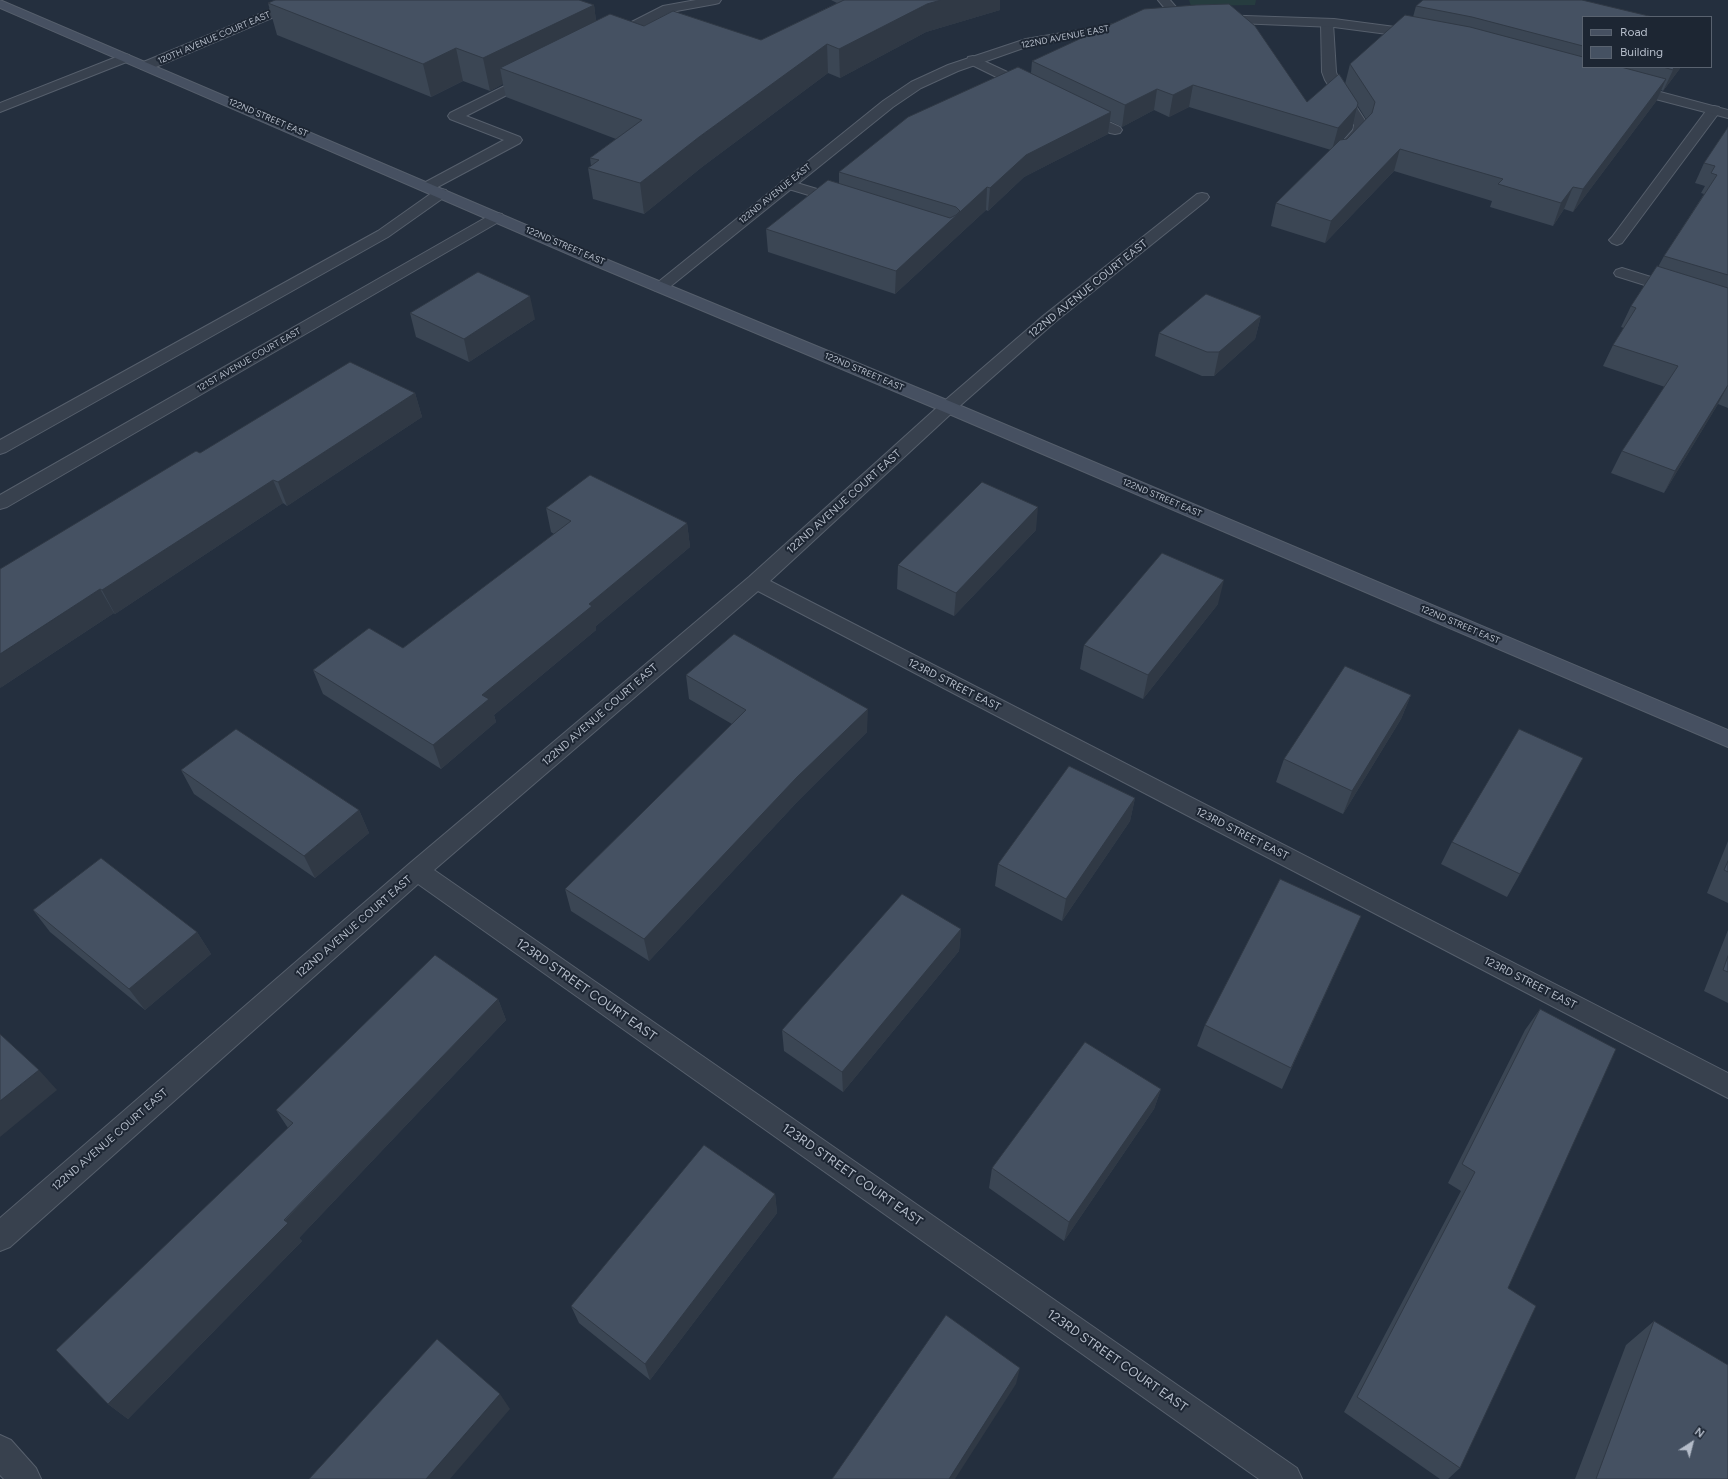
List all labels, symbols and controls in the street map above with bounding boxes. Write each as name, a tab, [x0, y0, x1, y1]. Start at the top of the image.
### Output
street label: 120TH AVENUE COURT EAST	[156, 9, 272, 67]
legend	[1582, 16, 1712, 68]
street label: 122ND AVENUE EAST	[1020, 23, 1110, 51]
text: Road	[1620, 25, 1648, 39]
text: Building	[1620, 45, 1663, 59]
street label: 122ND STREET EAST	[227, 96, 309, 140]
street label: 122ND AVENUE EAST	[737, 162, 813, 226]
street label: 122ND STREET EAST	[524, 224, 606, 268]
street label: 122ND AVENUE COURT EAST	[1026, 237, 1150, 341]
street label: 121ST AVENUE COURT EAST	[195, 326, 303, 394]
street label: 122ND STREET EAST	[823, 350, 905, 394]
street label: 122ND AVENUE COURT EAST	[784, 447, 904, 557]
street label: 122ND STREET EAST	[1121, 476, 1203, 520]
street label: 122ND STREET EAST	[1419, 603, 1501, 647]
street label: 123RD STREET EAST	[905, 656, 1003, 714]
street label: 122ND AVENUE COURT EAST	[539, 661, 661, 769]
street label: 123RD STREET EAST	[1193, 805, 1291, 863]
street label: 122ND AVENUE COURT EAST	[293, 873, 415, 981]
street label: 123RD STREET COURT EAST	[513, 935, 659, 1045]
street label: 123RD STREET EAST	[1481, 954, 1579, 1012]
street label: 122ND AVENUE COURT EAST	[49, 1086, 171, 1194]
street label: 123RD STREET COURT EAST	[779, 1120, 925, 1230]
street label: 123RD STREET COURT EAST	[1044, 1306, 1190, 1416]
north arrow	[1672, 1423, 1712, 1463]
text: N	[1692, 1425, 1707, 1441]

